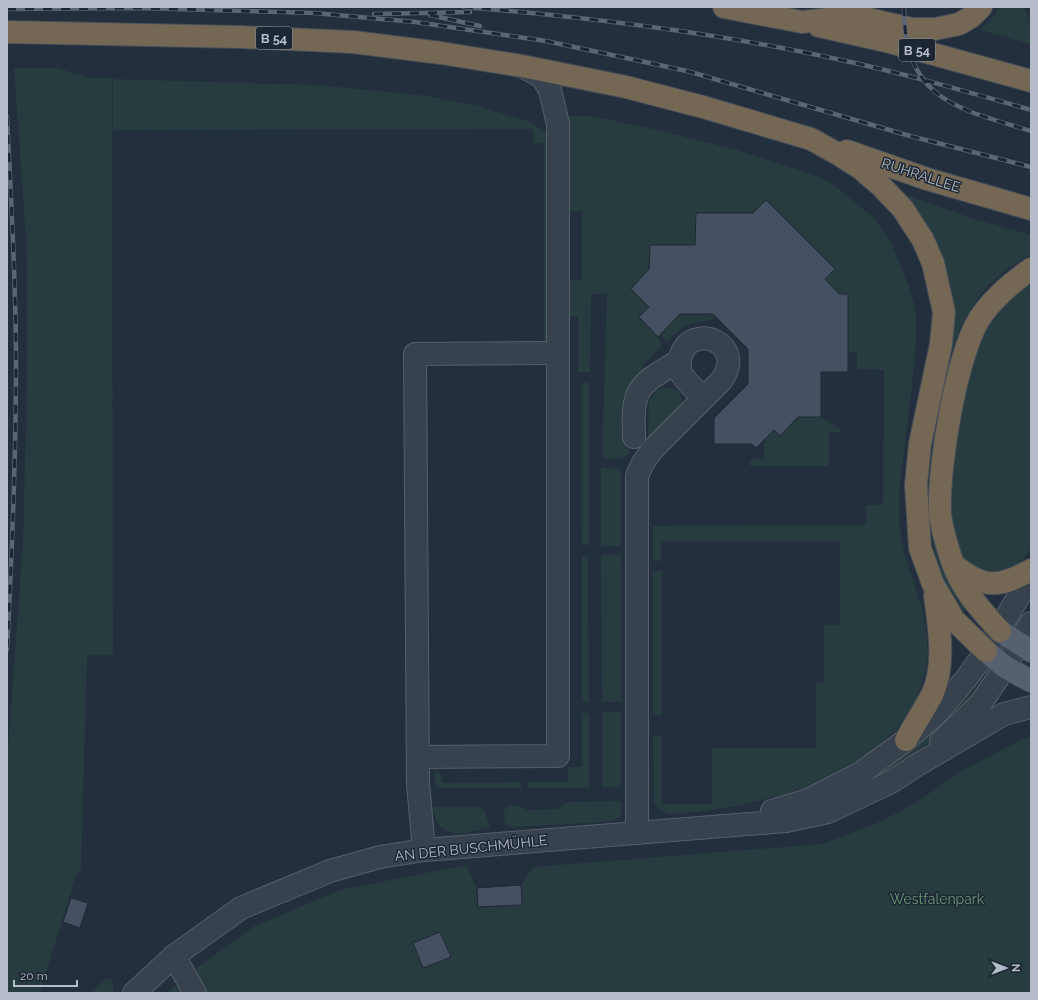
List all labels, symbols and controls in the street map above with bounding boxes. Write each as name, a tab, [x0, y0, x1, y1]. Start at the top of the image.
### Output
road number: B 54	[256, 27, 292, 49]
road number: B 54	[899, 39, 935, 61]
street label: RUHRALLEE	[880, 155, 962, 195]
street label: AN DER BUSCHMÜHLE	[394, 830, 548, 864]
park label: Westfalenpark	[890, 891, 985, 907]
north arrow	[986, 948, 1026, 988]
scale bar	[14, 962, 77, 988]
text: N	[1009, 964, 1022, 972]
text: 20 m	[20, 969, 48, 983]

